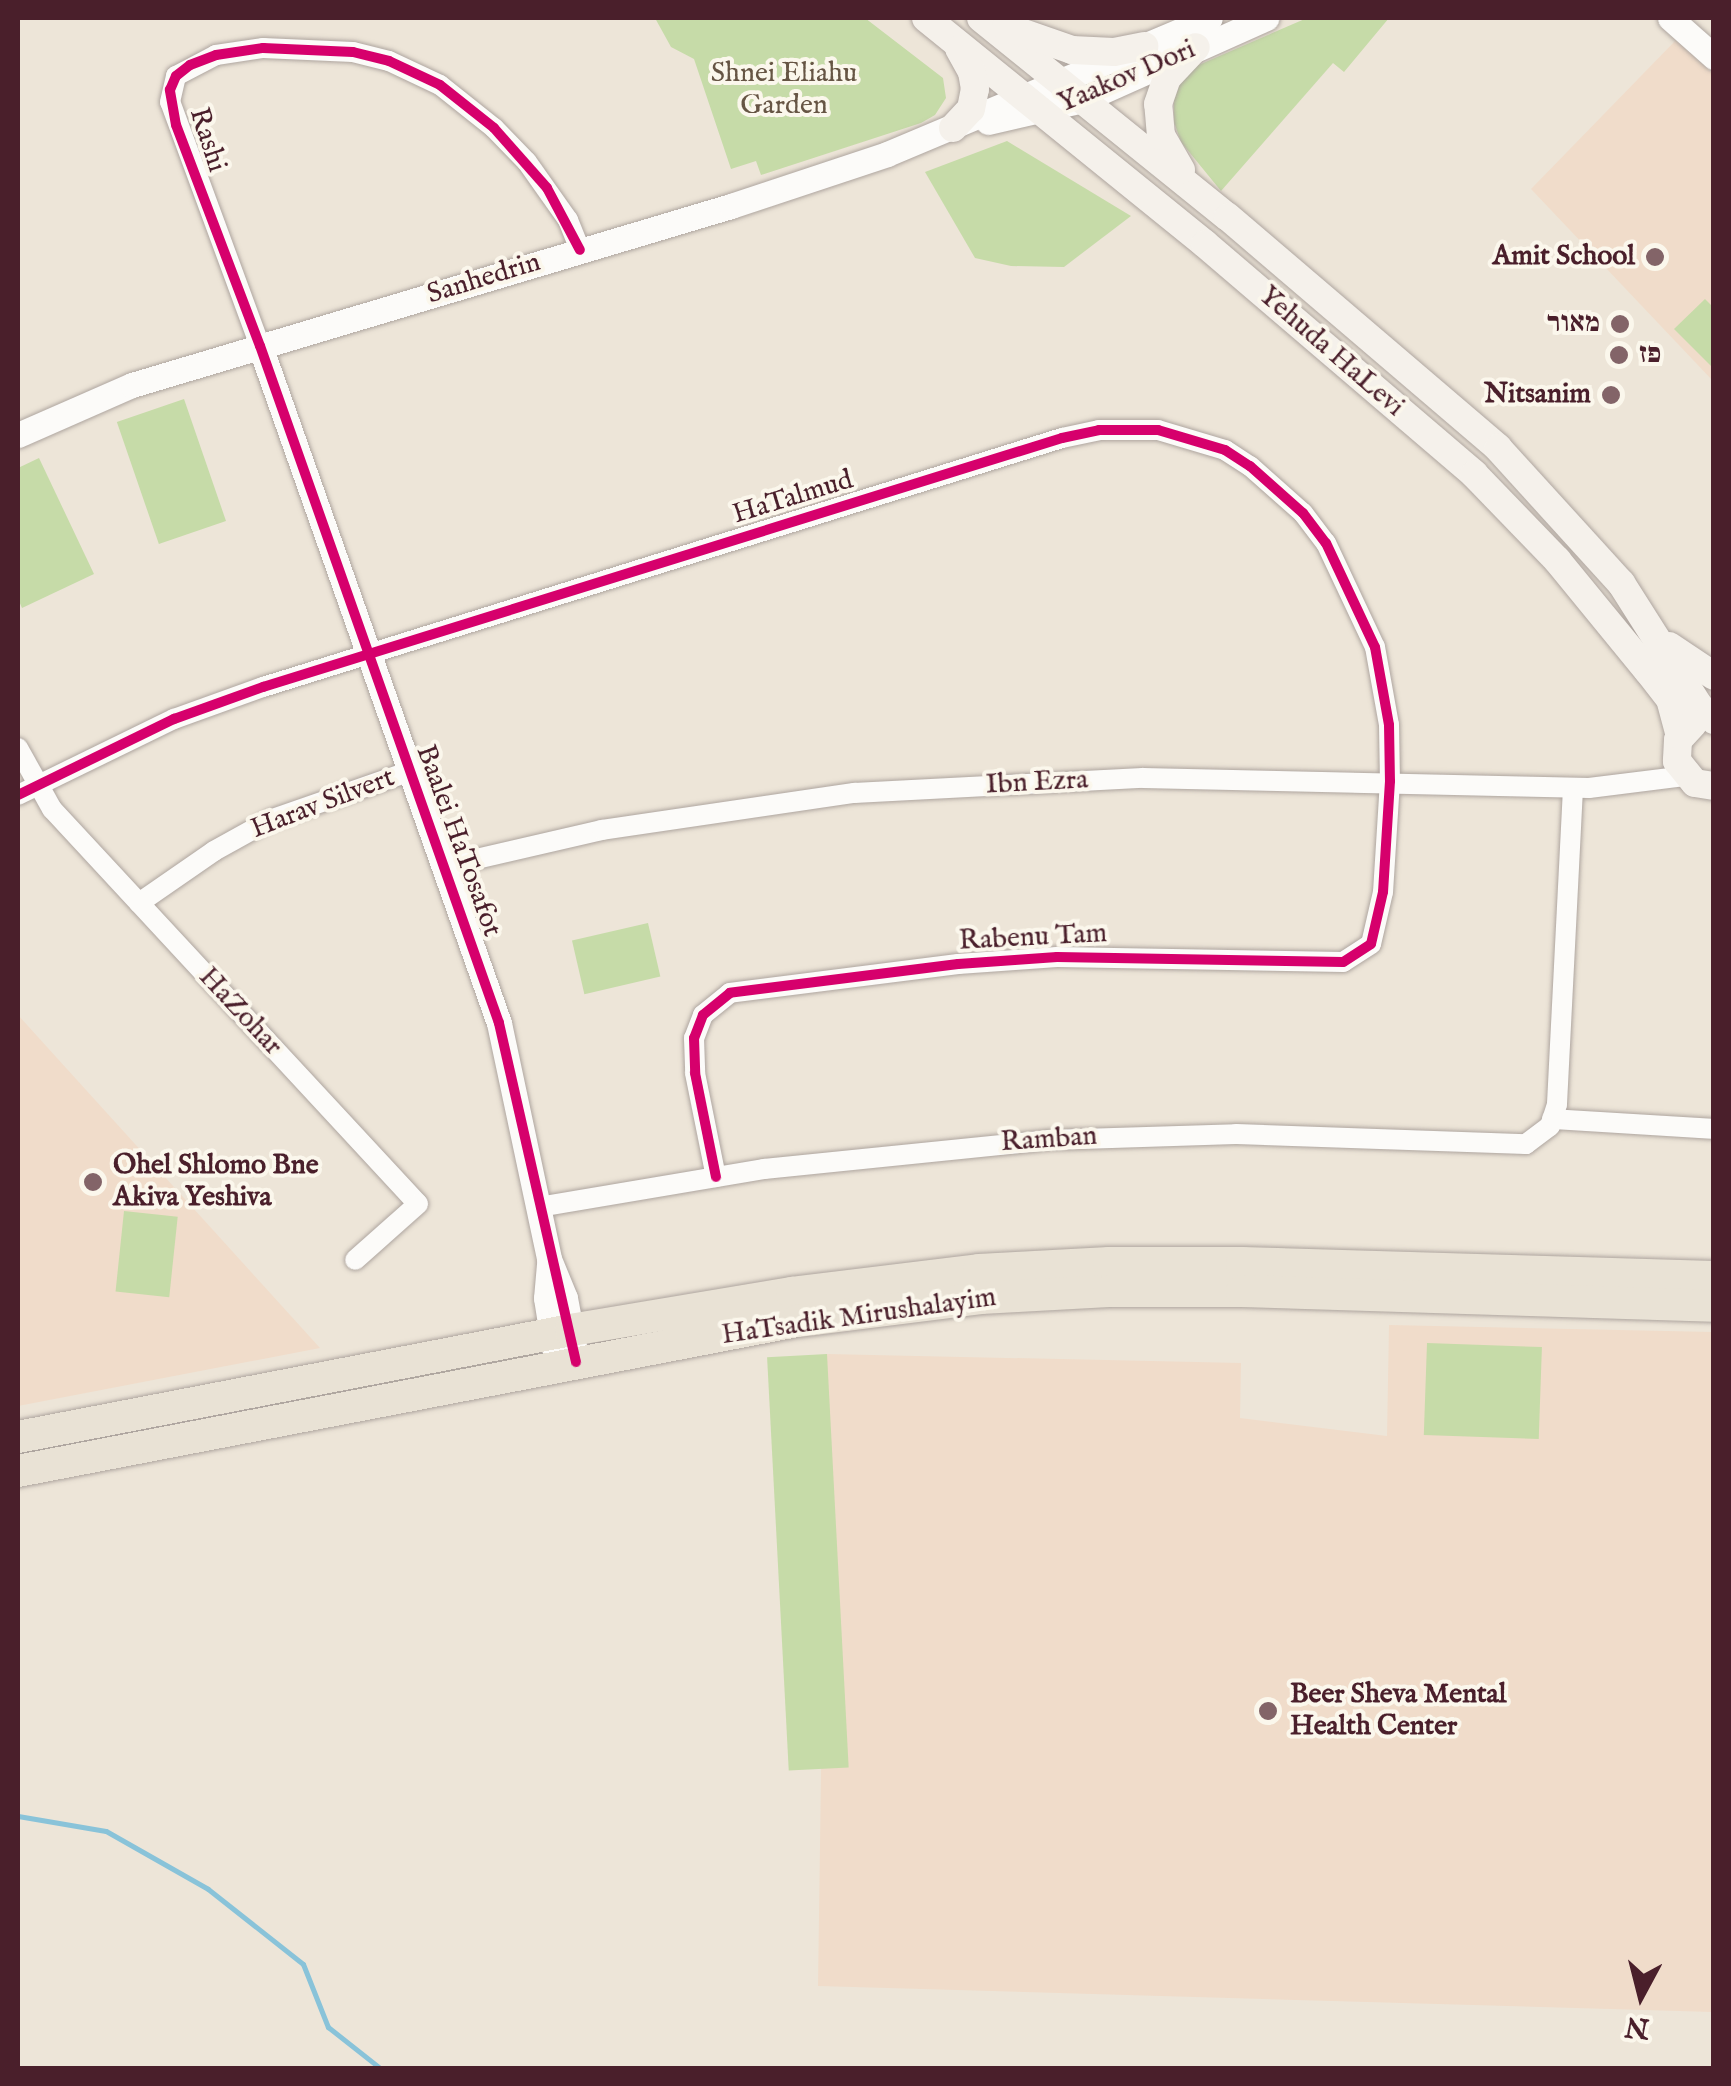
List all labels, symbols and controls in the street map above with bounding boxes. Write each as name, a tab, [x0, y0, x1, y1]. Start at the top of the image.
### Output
street label: Yaakov Dori	[1053, 33, 1201, 121]
park label: Shnei Eliahu Garden	[711, 57, 857, 123]
street label: Rashi	[181, 104, 233, 176]
place label: Amit School	[1492, 240, 1635, 274]
street label: Sanhedrin	[423, 246, 545, 312]
marker: Amit School	[1644, 246, 1666, 268]
street label: Yehuda HaLevi	[1251, 280, 1411, 424]
place label: מאור	[1547, 307, 1600, 341]
marker: מאור	[1609, 313, 1631, 335]
place label: פז	[1639, 338, 1661, 372]
marker: פז	[1608, 344, 1630, 366]
place label: Nitsanim	[1484, 378, 1591, 412]
marker: Nitsanim	[1600, 384, 1622, 406]
street label: HaTalmud	[729, 464, 857, 532]
street label: Baalei HaTosafot	[408, 741, 508, 941]
street label: Harav Silvert	[247, 761, 399, 847]
street label: Ibn Ezra	[985, 764, 1089, 802]
street label: Rabenu Tam	[958, 917, 1108, 959]
street label: HaZohar	[191, 961, 289, 1063]
street label: Ramban	[1000, 1120, 1098, 1160]
place label: Ohel Shlomo Bne Akiva Yeshiva	[113, 1149, 319, 1215]
marker: Ohel Shlomo Bne Akiva Yeshiva	[82, 1171, 104, 1193]
street label: HaTsadik Mirushalayim	[720, 1281, 998, 1353]
place label: Beer Sheva Mental Health Center	[1290, 1678, 1506, 1744]
marker: Beer Sheva Mental Health Center	[1255, 1698, 1281, 1724]
north arrow	[1591, 1946, 1691, 2046]
text: N	[1623, 2007, 1651, 2045]

